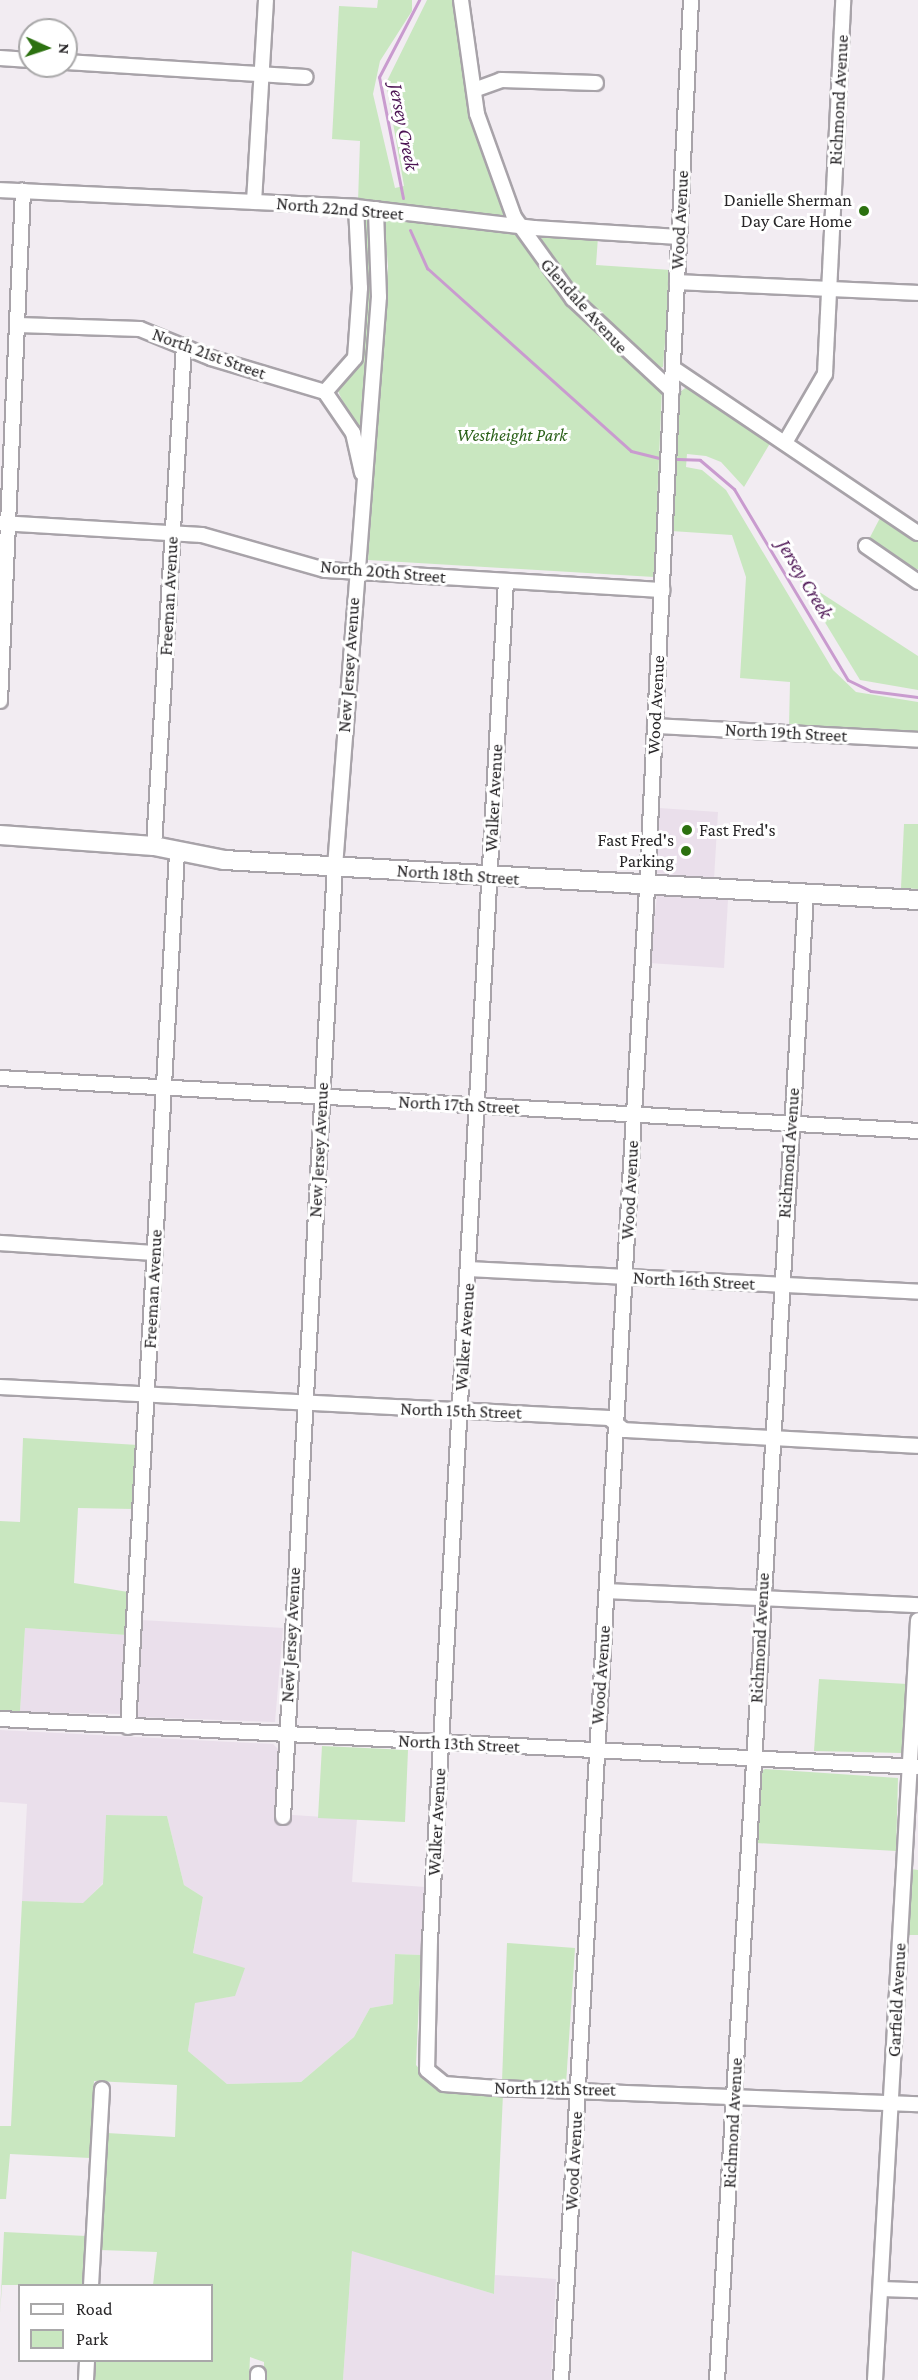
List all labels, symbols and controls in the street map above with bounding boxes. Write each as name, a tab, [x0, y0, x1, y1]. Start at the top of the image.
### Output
north arrow	[18, 18, 78, 78]
street label: Richmond Avenue	[825, 34, 853, 166]
text: N	[56, 43, 73, 55]
water label: Jersey Creek	[384, 81, 424, 173]
street label: Wood Avenue	[667, 170, 693, 270]
place label: Danielle Sherman Day Care Home	[724, 190, 852, 232]
street label: North 22nd Street	[275, 193, 405, 225]
marker: Danielle Sherman Day Care Home	[857, 204, 871, 218]
street label: Glendale Avenue	[536, 254, 632, 358]
street label: North 21st Street	[149, 323, 269, 385]
park label: Westheight Park	[457, 424, 567, 446]
water label: Jersey Creek	[772, 535, 838, 623]
street label: Freeman Avenue	[155, 536, 183, 656]
street label: North 20th Street	[319, 556, 447, 588]
street label: New Jersey Avenue	[334, 597, 364, 733]
street label: Wood Avenue	[643, 655, 669, 755]
street label: North 19th Street	[724, 719, 848, 747]
street label: Walker Avenue	[480, 744, 508, 852]
place label: Fast Fred's	[699, 819, 776, 841]
marker: Fast Fred's	[680, 823, 694, 837]
place label: Fast Fred's Parking	[597, 830, 674, 872]
marker: Fast Fred's Parking	[679, 844, 693, 858]
street label: North 18th Street	[396, 860, 520, 890]
street label: New Jersey Avenue	[305, 1082, 333, 1218]
street label: Richmond Avenue	[774, 1087, 804, 1219]
street label: North 17th Street	[398, 1091, 520, 1119]
street label: Wood Avenue	[617, 1140, 643, 1240]
street label: Freeman Avenue	[139, 1229, 167, 1349]
street label: North 16th Street	[632, 1267, 756, 1295]
street label: Walker Avenue	[450, 1282, 480, 1392]
street label: North 15th Street	[400, 1398, 522, 1424]
street label: New Jersey Avenue	[277, 1567, 305, 1703]
street label: Richmond Avenue	[746, 1572, 774, 1704]
street label: Wood Avenue	[587, 1625, 615, 1725]
street label: North 13th Street	[398, 1730, 520, 1758]
street label: Walker Avenue	[423, 1768, 451, 1876]
street label: Garfield Avenue	[883, 1942, 911, 2058]
street label: Richmond Avenue	[719, 2057, 747, 2189]
street label: North 12th Street	[494, 2077, 616, 2101]
street label: Wood Avenue	[561, 2111, 587, 2211]
legend	[18, 2284, 213, 2362]
text: Road	[76, 2299, 113, 2319]
text: Park	[76, 2329, 108, 2349]

